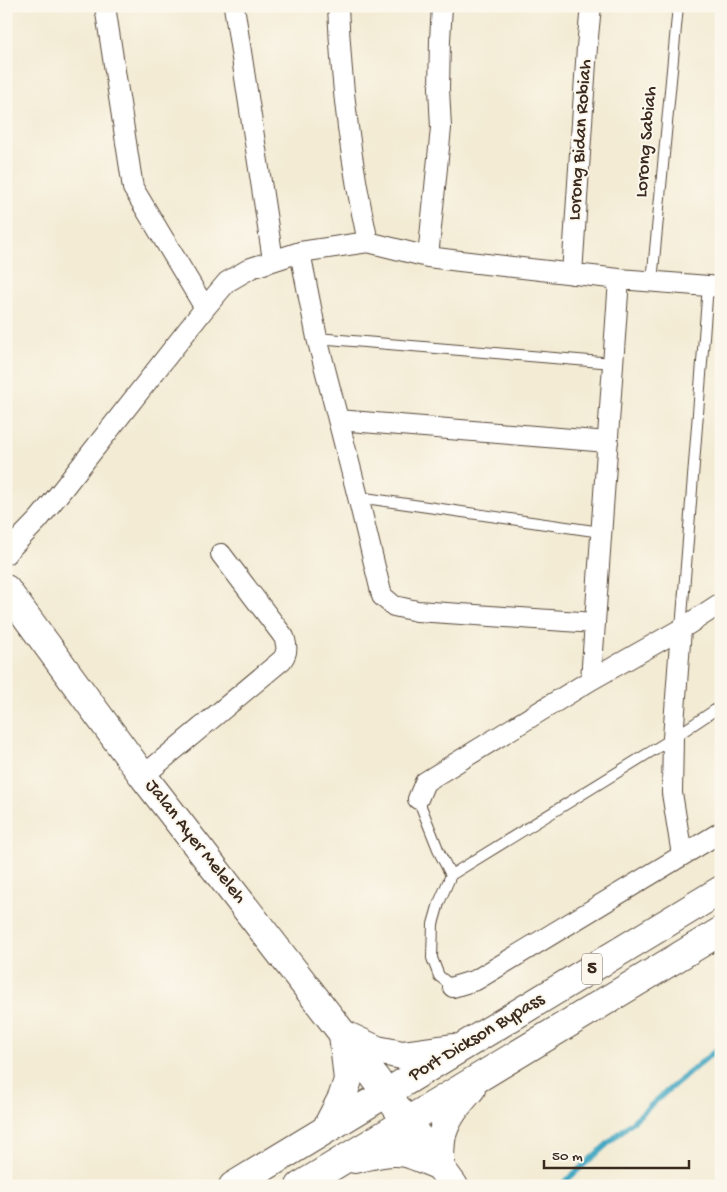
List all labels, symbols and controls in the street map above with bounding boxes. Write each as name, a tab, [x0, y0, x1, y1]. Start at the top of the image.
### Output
street label: Lorong Bidan Robiah	[564, 59, 598, 221]
street label: Lorong Sabiah	[631, 85, 663, 199]
street label: Jalan Ayer Meleleh	[139, 775, 251, 909]
road number: 5	[582, 954, 602, 984]
street label: Port Dickson Bypass	[404, 988, 550, 1088]
scale bar	[544, 1137, 690, 1169]
text: 50 m	[552, 1148, 583, 1166]

